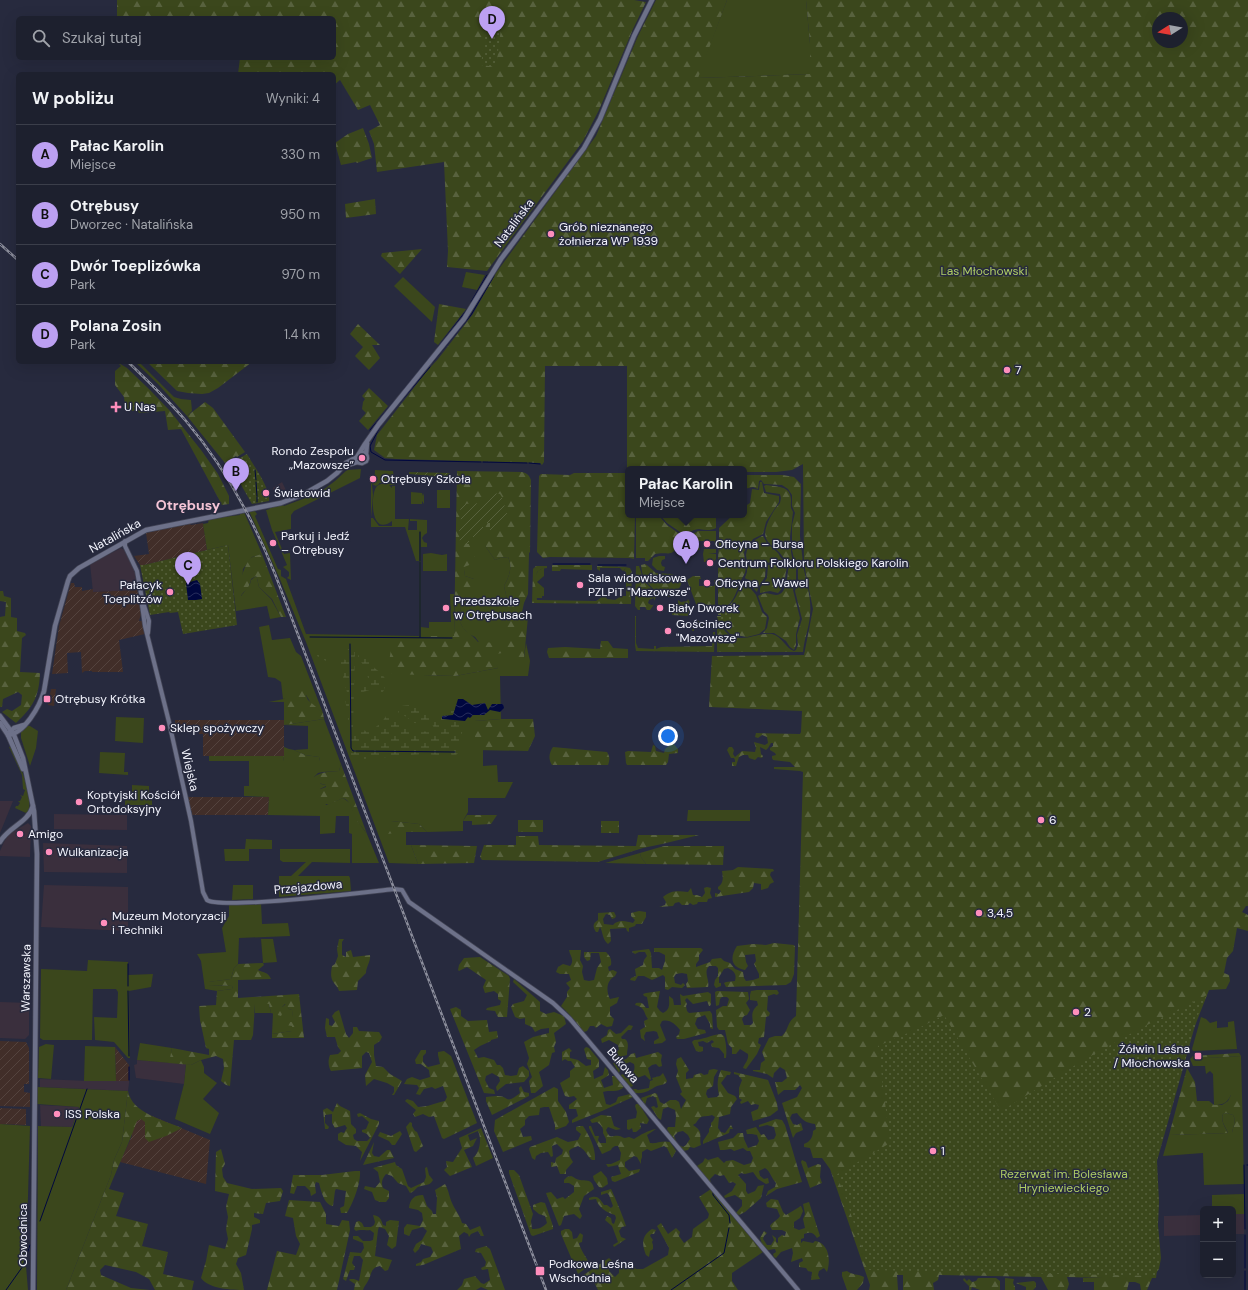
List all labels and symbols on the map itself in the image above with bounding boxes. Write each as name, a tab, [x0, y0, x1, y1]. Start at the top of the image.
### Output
pin: D	[479, 6, 505, 39]
north arrow	[1152, 12, 1188, 48]
street label: Natalińska	[490, 195, 538, 251]
place label: Grób nieznanego żołnierza WP 1939	[559, 219, 658, 249]
marker: Grób nieznanego żołnierza WP 1939	[546, 229, 556, 239]
park label: Las Młochowski	[940, 263, 1028, 279]
place label: 7	[1015, 362, 1021, 378]
marker: 7	[1002, 365, 1012, 375]
place label: U Nas	[124, 399, 156, 415]
marker: U Nas	[111, 402, 121, 412]
place label: Rondo Zespołu „Mazowsze”	[272, 443, 355, 473]
marker: Rondo Zespołu „Mazowsze”	[357, 453, 367, 463]
pin: B	[223, 458, 249, 491]
place label: Otrębusy Szkoła	[381, 471, 471, 487]
marker: Otrębusy Szkoła	[368, 474, 378, 484]
place label: Światowid	[274, 485, 330, 501]
marker: Światowid	[261, 488, 271, 498]
district label: Otrębusy	[156, 496, 221, 514]
street label: Natalińska	[86, 515, 144, 557]
place label: Parkuj i Jedź – Otrębusy	[281, 528, 350, 558]
pin: A	[673, 531, 699, 564]
place label: Oficyna – Bursa	[715, 536, 804, 552]
marker: Parkuj i Jedź – Otrębusy	[268, 538, 278, 548]
marker: Oficyna – Bursa	[702, 539, 712, 549]
pin: C	[175, 552, 201, 585]
place label: Centrum Folkloru Polskiego Karolin	[718, 555, 909, 571]
marker: Centrum Folkloru Polskiego Karolin	[705, 558, 715, 568]
place label: Sala widowiskowa PZLPiT "Mazowsze"	[588, 570, 691, 600]
place label: Oficyna – Wawel	[715, 575, 808, 591]
place label: Pałacyk Toeplitzów	[103, 577, 162, 607]
marker: Oficyna – Wawel	[702, 578, 712, 588]
marker: Sala widowiskowa PZLPiT "Mazowsze"	[575, 580, 585, 590]
marker: Pałacyk Toeplitzów	[165, 587, 175, 597]
place label: Przedszkole w Otrębusach	[454, 593, 532, 623]
place label: Biały Dworek	[668, 600, 739, 616]
marker: Przedszkole w Otrębusach	[441, 603, 451, 613]
marker: Biały Dworek	[655, 603, 665, 613]
place label: Gościniec "Mazowsze"	[676, 616, 739, 646]
marker: Gościniec "Mazowsze"	[663, 626, 673, 636]
place label: Otrębusy Krótka	[55, 691, 145, 707]
marker: Otrębusy Krótka	[42, 694, 52, 704]
place label: Sklep spożywczy	[170, 720, 264, 736]
marker: Sklep spożywczy	[157, 723, 167, 733]
your location	[658, 726, 678, 746]
street label: Wiejska	[177, 747, 203, 793]
place label: Koptyjski Kościół Ortodoksyjny	[87, 787, 180, 817]
marker: Koptyjski Kościół Ortodoksyjny	[74, 797, 84, 807]
place label: 6	[1049, 812, 1057, 828]
marker: 6	[1036, 815, 1046, 825]
place label: Amigo	[28, 826, 63, 842]
marker: Amigo	[15, 829, 25, 839]
place label: Wulkanizacja	[57, 844, 129, 860]
marker: Wulkanizacja	[44, 847, 54, 857]
street label: Przejazdowa	[273, 876, 343, 898]
place label: 3,4,5	[987, 905, 1013, 921]
place label: Muzeum Motoryzacji i Techniki	[112, 908, 227, 938]
marker: 3,4,5	[974, 908, 984, 918]
marker: Muzeum Motoryzacji i Techniki	[99, 918, 109, 928]
street label: Warszawska	[17, 944, 35, 1012]
place label: 2	[1084, 1004, 1091, 1020]
marker: 2	[1071, 1007, 1081, 1017]
place label: Żółwin Leśna / Młochowska	[1114, 1041, 1190, 1071]
street label: Bukowa	[603, 1044, 643, 1086]
marker: Żółwin Leśna / Młochowska	[1193, 1051, 1203, 1061]
place label: ISS Polska	[65, 1106, 120, 1122]
marker: ISS Polska	[52, 1109, 62, 1119]
place label: 1	[941, 1143, 945, 1159]
marker: 1	[928, 1146, 938, 1156]
park label: Rezerwat im. Bolesława Hryniewieckiego	[1000, 1166, 1128, 1196]
street label: Obwodnica	[15, 1203, 31, 1267]
place label: Podkowa Leśna Wschodnia	[549, 1256, 634, 1286]
marker: Podkowa Leśna Wschodnia	[534, 1265, 546, 1277]

